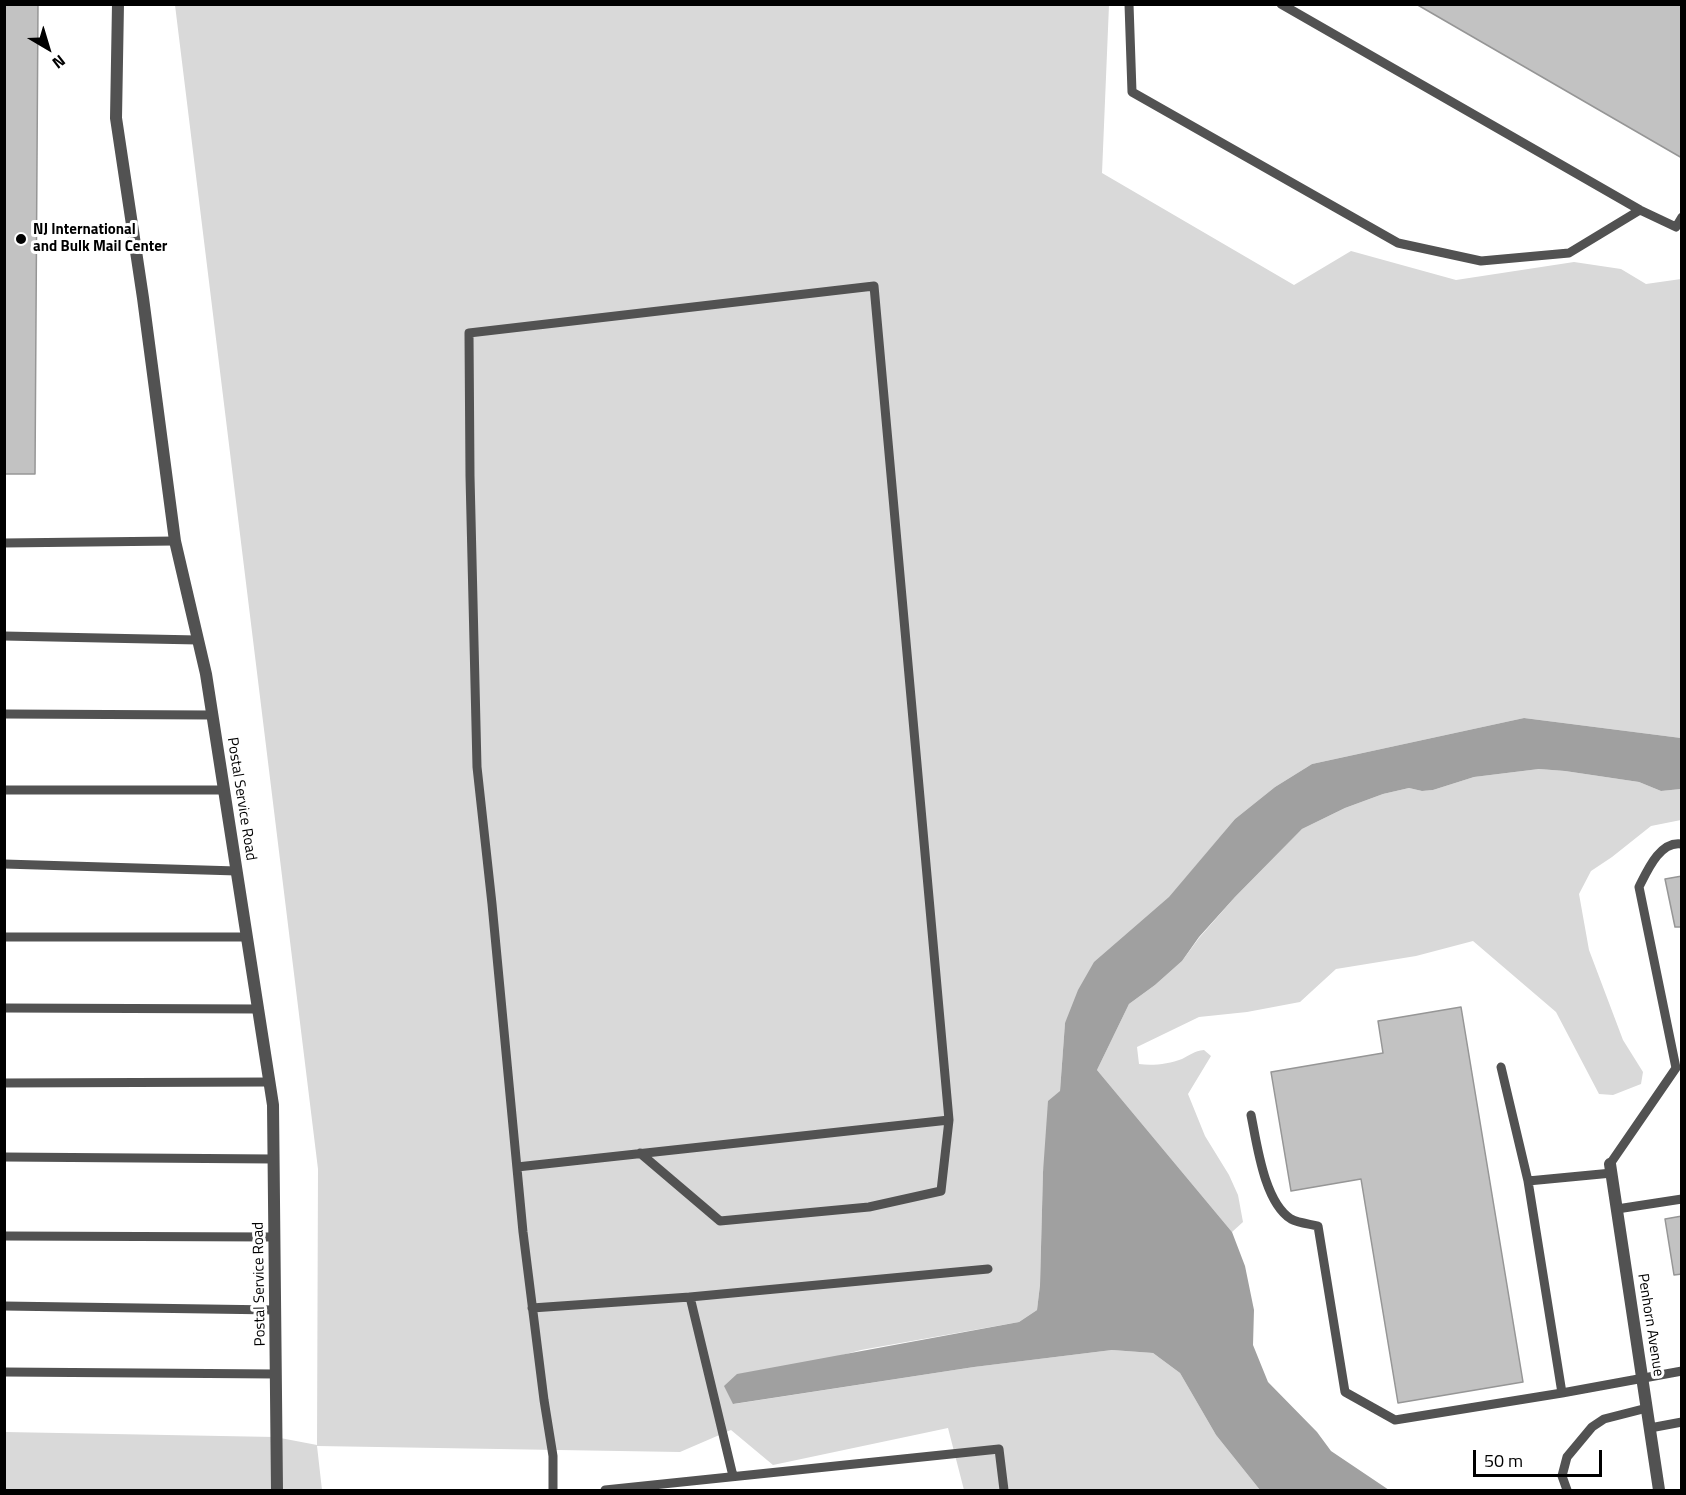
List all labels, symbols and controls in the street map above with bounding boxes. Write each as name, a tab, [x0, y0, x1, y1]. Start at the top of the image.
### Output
north arrow	[18, 18, 78, 78]
text: N	[47, 49, 71, 75]
place label: NJ International and Bulk Mail Center	[33, 221, 167, 256]
marker: NJ International and Bulk Mail Center	[14, 232, 28, 246]
street label: Postal Service Road	[222, 736, 260, 862]
street label: Postal Service Road	[250, 1222, 270, 1346]
street label: Penhorn Avenue	[1633, 1272, 1667, 1378]
scale bar	[1476, 1438, 1605, 1476]
text: 50 m	[1484, 1447, 1523, 1474]

